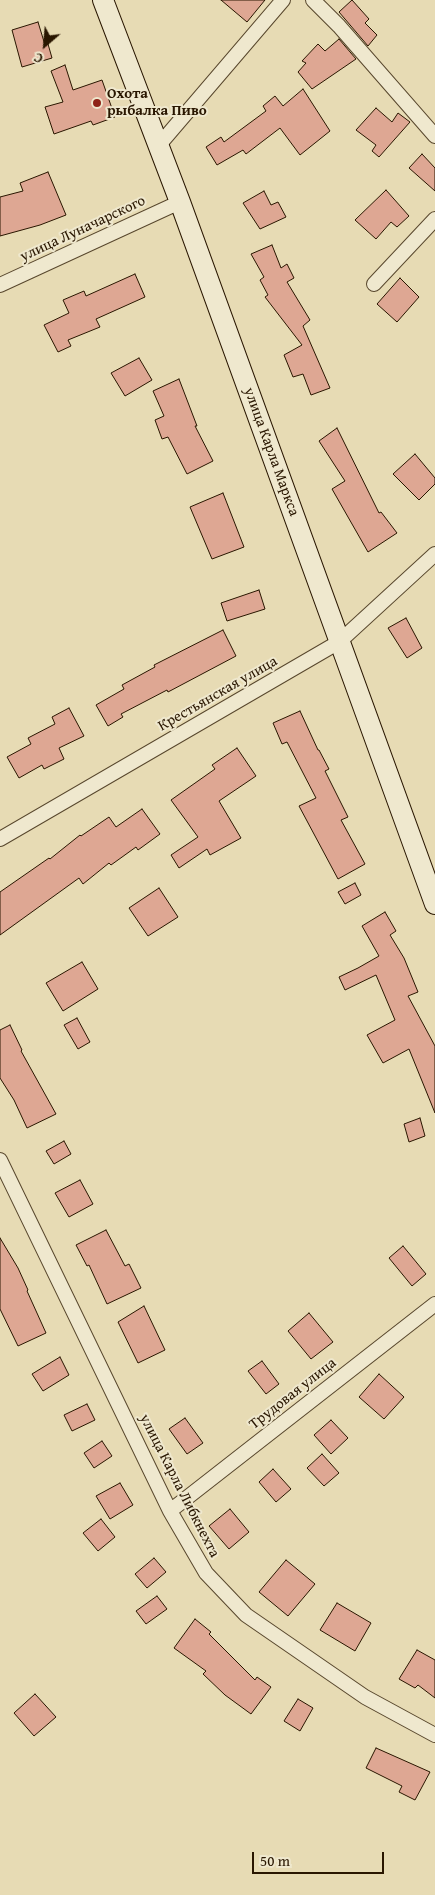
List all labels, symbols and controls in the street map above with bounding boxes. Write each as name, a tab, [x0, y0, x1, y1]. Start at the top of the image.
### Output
north arrow	[20, 20, 70, 70]
text: С	[30, 48, 46, 69]
place label: Охота рыбалка Пиво	[107, 85, 207, 120]
marker: Охота рыбалка Пиво	[91, 97, 103, 109]
street label: улица Луначарского	[17, 192, 149, 266]
street label: улица Карла Маркса	[239, 385, 303, 519]
street label: Крестьянская улица	[155, 653, 281, 735]
street label: Трудовая улица	[246, 1354, 340, 1434]
street label: улица Карла Либкнехта	[135, 1411, 223, 1561]
scale bar	[255, 1842, 388, 1874]
text: 50 m	[260, 1850, 290, 1871]

